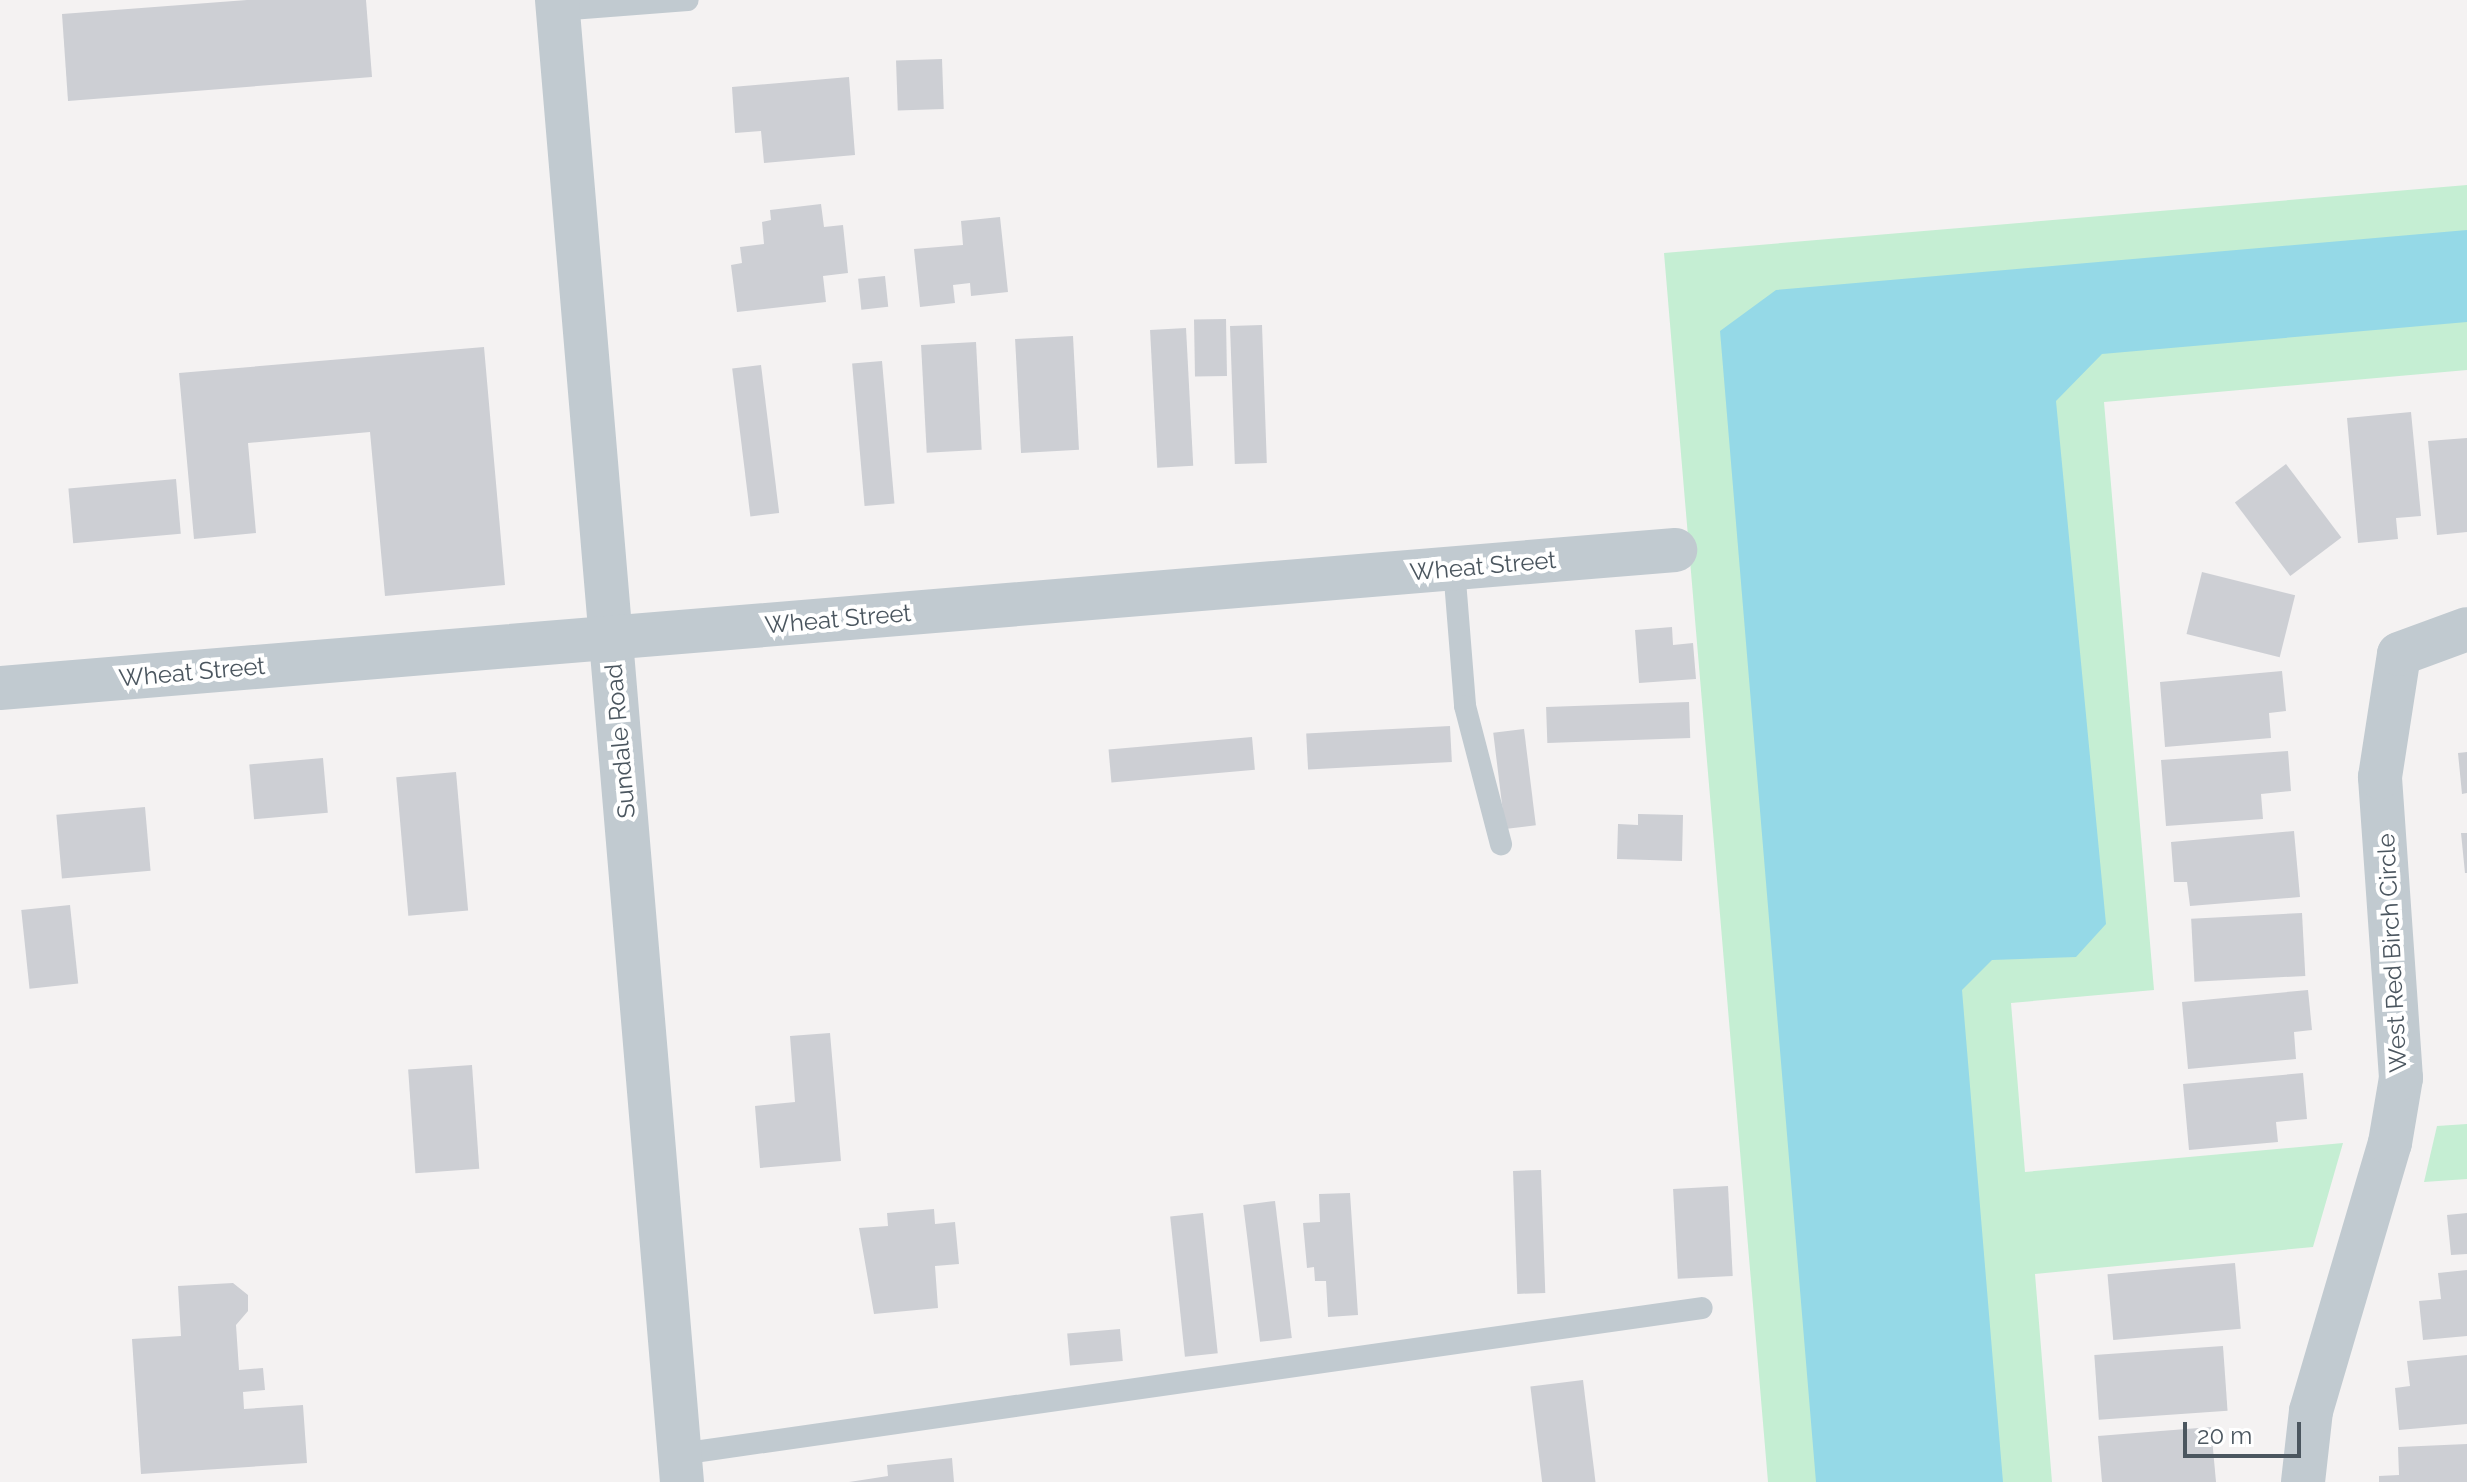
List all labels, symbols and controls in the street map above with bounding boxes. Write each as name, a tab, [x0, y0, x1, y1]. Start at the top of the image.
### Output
street label: Wheat Street	[1409, 545, 1557, 587]
street label: Wheat Street	[764, 598, 912, 640]
street label: Wheat Street	[118, 651, 266, 693]
street label: Sundale Road	[599, 662, 641, 820]
street label: West Red Birch Circle	[2371, 833, 2413, 1073]
scale bar	[2187, 1406, 2305, 1456]
text: 20 m	[2197, 1421, 2252, 1450]

